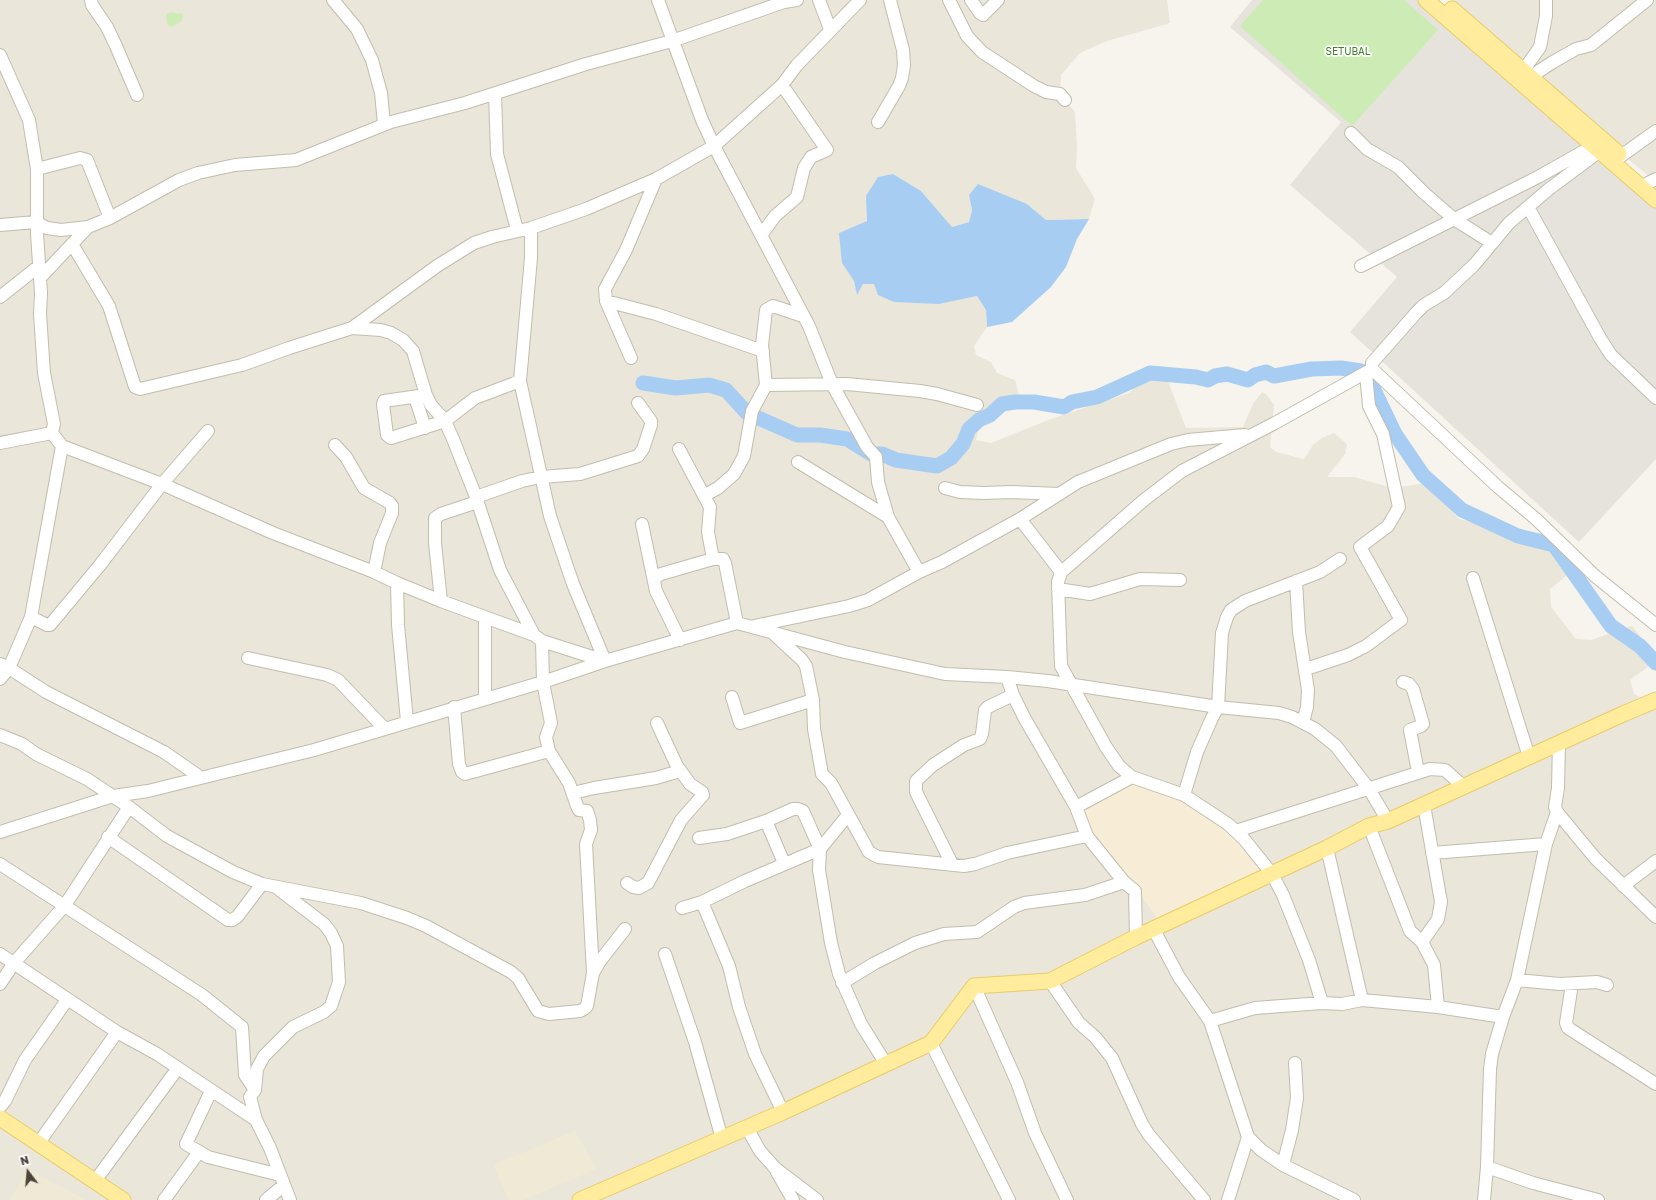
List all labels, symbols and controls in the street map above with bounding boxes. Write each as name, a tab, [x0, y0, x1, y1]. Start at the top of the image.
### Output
park label: SETUBAL	[1326, 46, 1370, 58]
north arrow	[8, 1152, 48, 1192]
text: N	[19, 1153, 30, 1167]

